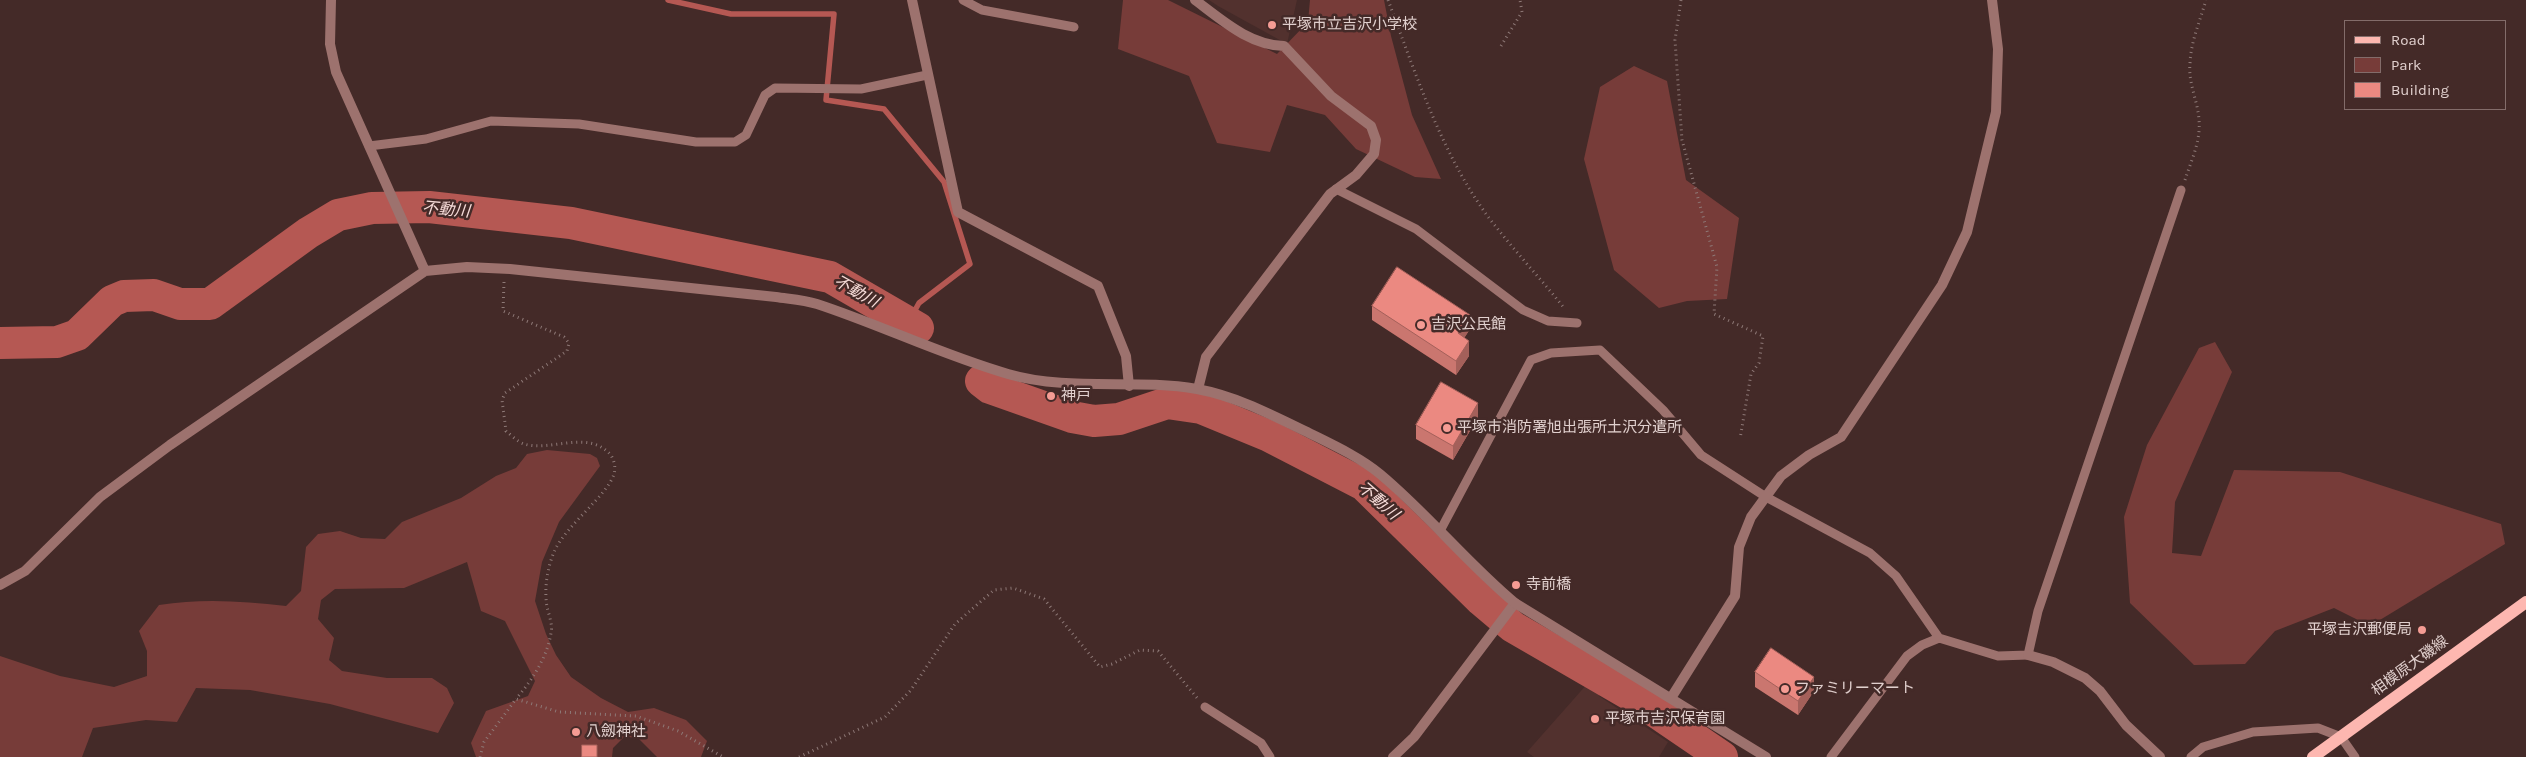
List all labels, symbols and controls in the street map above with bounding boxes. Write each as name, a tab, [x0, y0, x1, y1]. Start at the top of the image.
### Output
place label: 平塚市立吉沢小学校	[1282, 16, 1417, 34]
marker: 平塚市立吉沢小学校	[1266, 19, 1278, 31]
legend	[2344, 20, 2506, 110]
text: Road	[2391, 31, 2426, 49]
text: Park	[2391, 56, 2421, 74]
text: Building	[2391, 81, 2449, 99]
water label: 不動川	[421, 198, 471, 222]
water label: 不動川	[830, 272, 882, 312]
place label: 吉沢公民館	[1431, 316, 1506, 334]
marker: 吉沢公民館	[1415, 319, 1427, 331]
place label: 神戸	[1061, 387, 1091, 405]
marker: 神戸	[1045, 390, 1057, 402]
place label: 平塚市消防署旭出張所土沢分遣所	[1457, 419, 1682, 437]
marker: 平塚市消防署旭出張所土沢分遣所	[1441, 422, 1453, 434]
water label: 不動川	[1354, 478, 1402, 524]
place label: 寺前橋	[1526, 576, 1571, 594]
marker: 寺前橋	[1510, 579, 1522, 591]
place label: 平塚吉沢郵便局	[2307, 621, 2412, 639]
marker: 平塚吉沢郵便局	[2416, 624, 2428, 636]
street label: 相模原大磯線	[2368, 632, 2452, 700]
place label: ファミリーマート	[1795, 680, 1915, 698]
marker: ファミリーマート	[1779, 683, 1791, 695]
place label: 平塚市吉沢保育園	[1605, 710, 1725, 728]
marker: 平塚市吉沢保育園	[1589, 713, 1601, 725]
place label: 八劔神社	[586, 723, 646, 741]
marker: 八劔神社	[570, 726, 582, 738]

